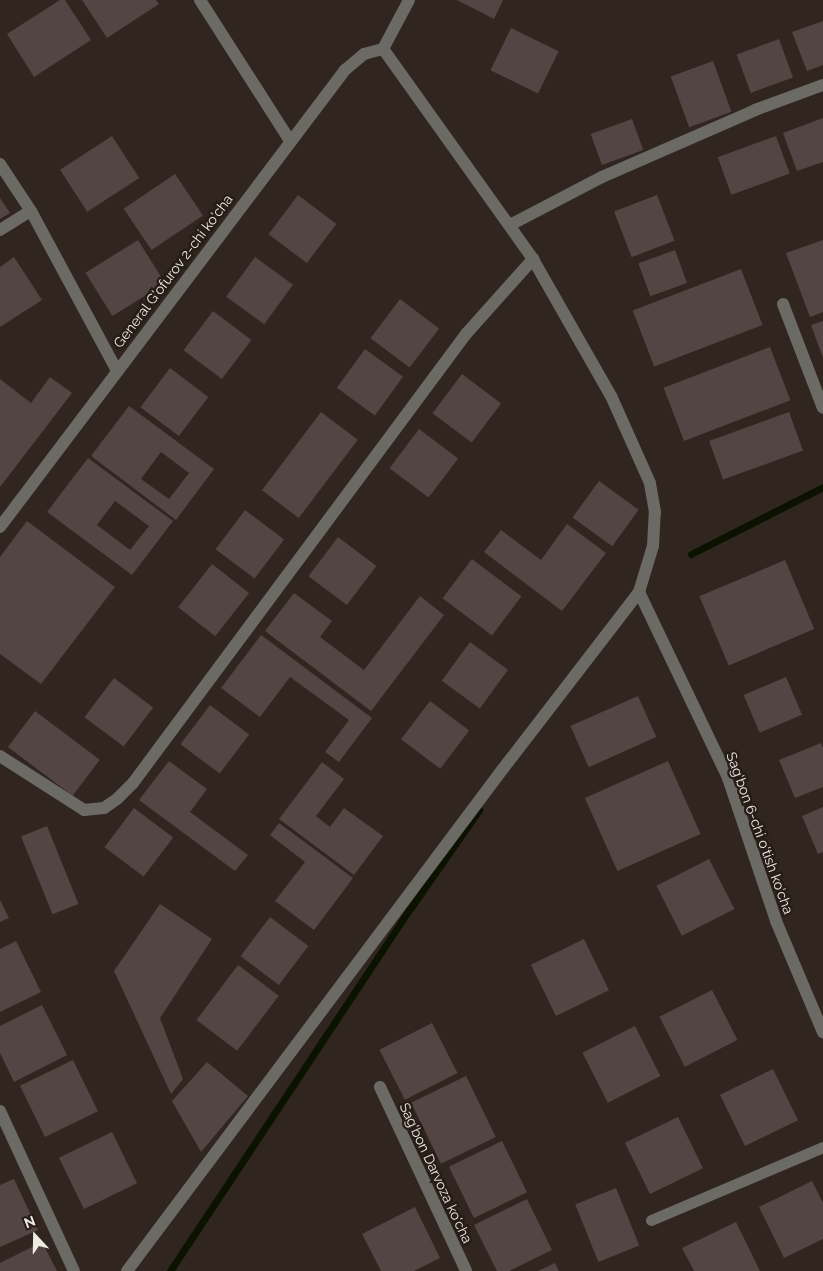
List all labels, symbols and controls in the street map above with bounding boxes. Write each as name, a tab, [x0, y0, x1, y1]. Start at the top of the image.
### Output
street label: General G'ofurov 2-chi ko'cha	[110, 191, 236, 351]
street label: Sag'bon 6-chi o'tish ko'cha	[723, 750, 797, 916]
street label: Sag'bon Darvoza ko'cha	[396, 1100, 476, 1246]
north arrow	[10, 1211, 60, 1261]
text: N	[22, 1213, 37, 1231]

